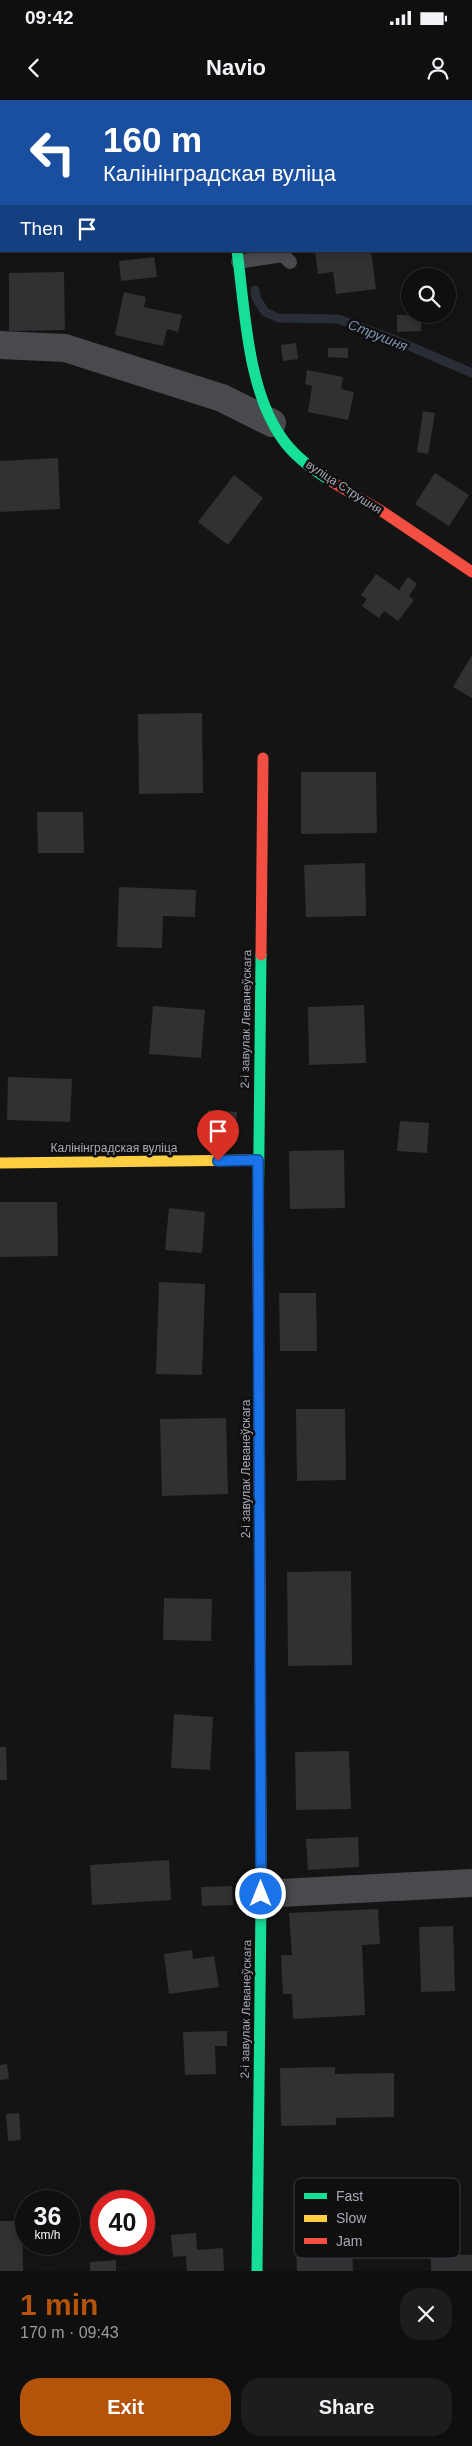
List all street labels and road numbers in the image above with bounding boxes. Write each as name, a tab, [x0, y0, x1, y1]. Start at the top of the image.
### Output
street label: вуліца Струшня	[303, 457, 385, 517]
street label: 2-і завулак Леванеўскага	[238, 949, 254, 1088]
street label: Калінінградская вуліца	[50, 1141, 178, 1155]
street label: 2-і завулак Леванеўскага	[239, 1399, 253, 1538]
street label: 2-і завулак Леванеўскага	[238, 1939, 254, 2078]

